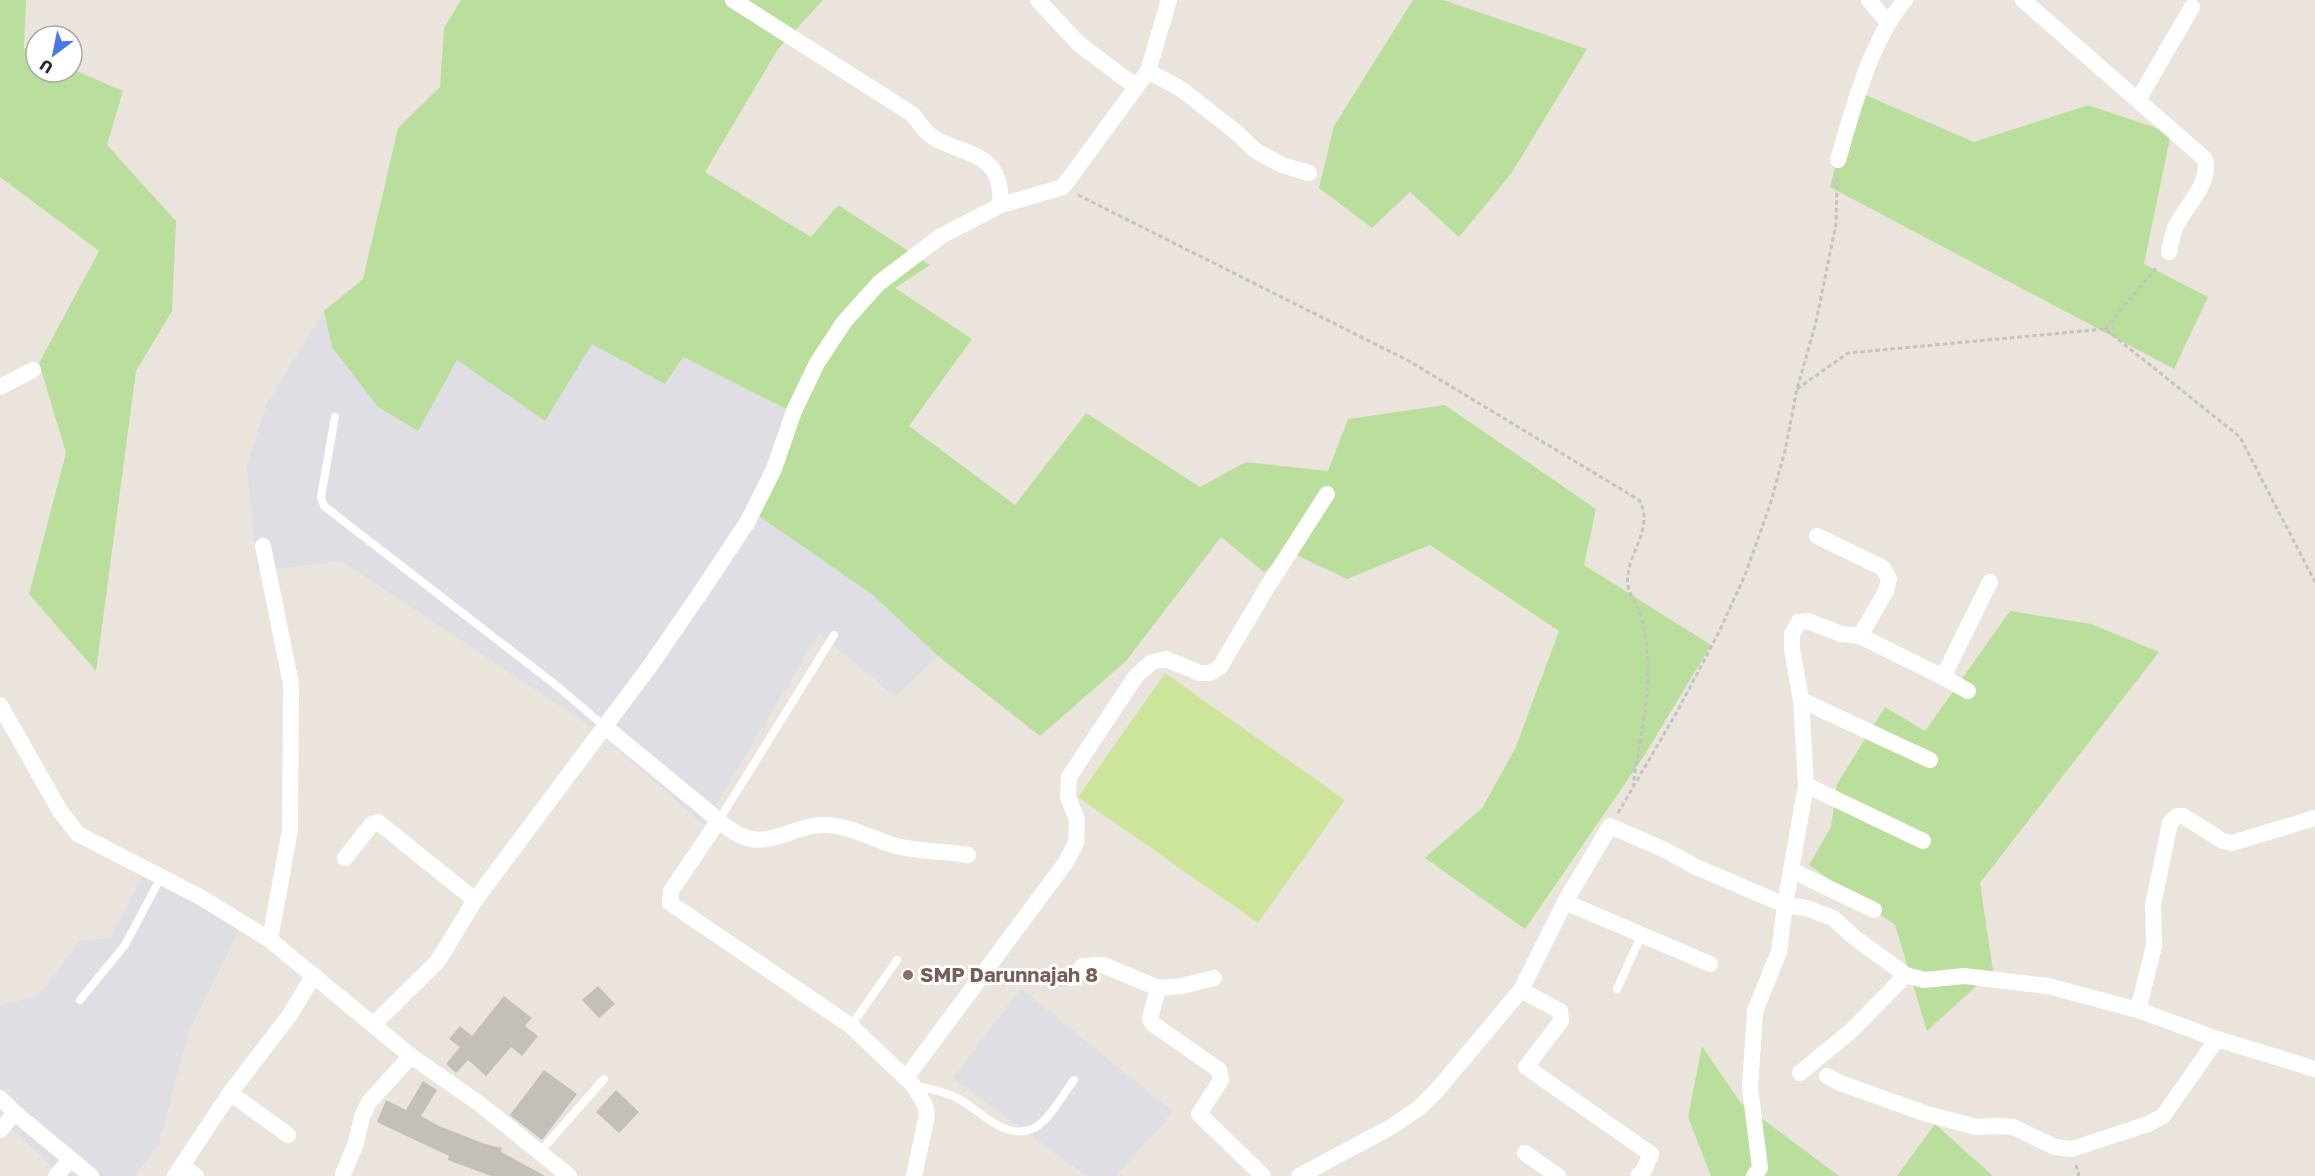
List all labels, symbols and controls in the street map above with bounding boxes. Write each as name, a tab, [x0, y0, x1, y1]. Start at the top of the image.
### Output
north arrow	[24, 24, 84, 84]
text: U	[36, 55, 56, 78]
place label: SMP Darunnajah 8	[920, 962, 1098, 986]
marker: SMP Darunnajah 8	[901, 968, 915, 982]

